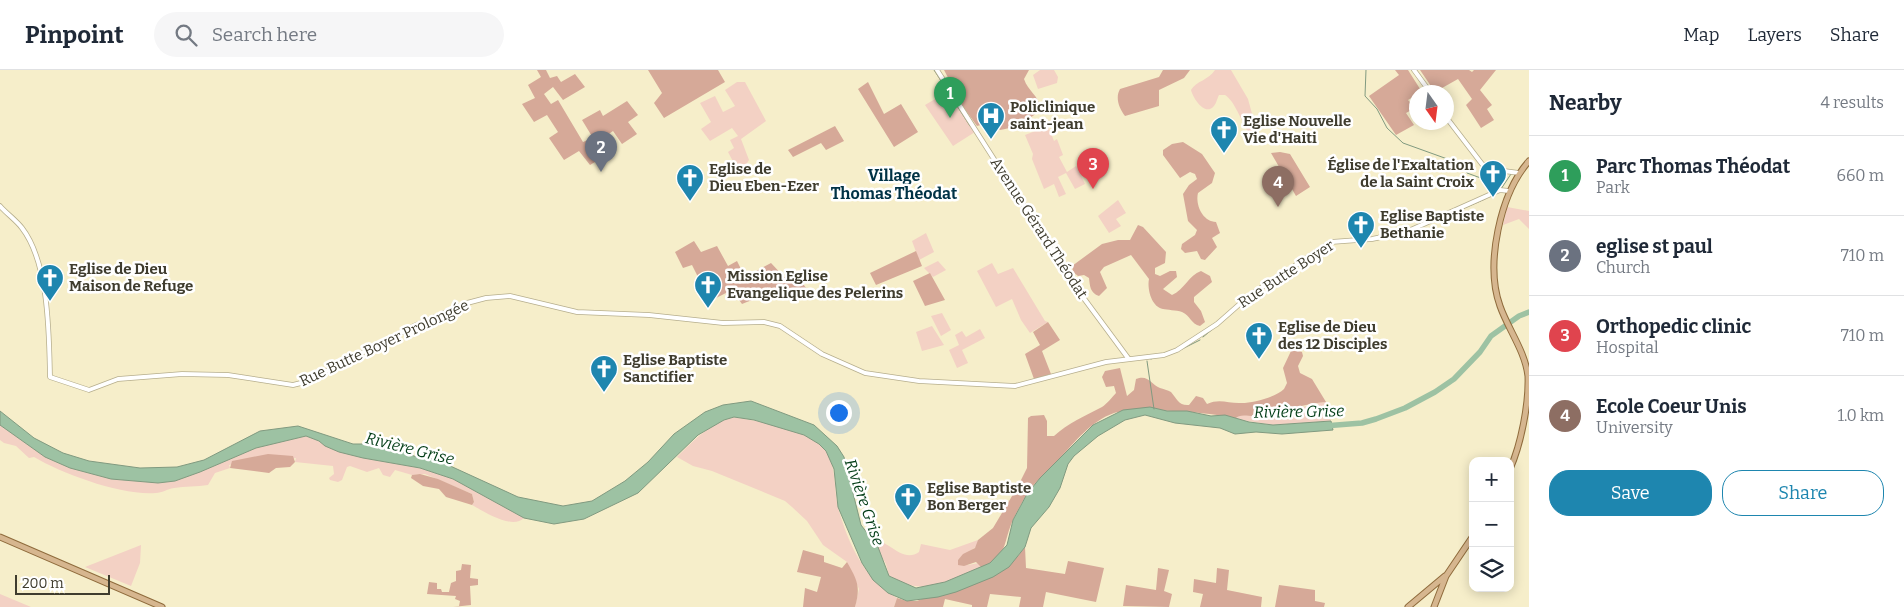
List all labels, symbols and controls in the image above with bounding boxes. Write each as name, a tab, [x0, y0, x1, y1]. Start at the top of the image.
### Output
search box	[154, 12, 504, 57]
text: Pinpoint	[25, 21, 124, 49]
icon: search	[172, 21, 200, 49]
text: Search here	[212, 23, 317, 46]
text: Map	[1683, 24, 1719, 46]
text: Layers	[1747, 24, 1802, 46]
text: Share	[1830, 24, 1879, 46]
pin: 1	[934, 77, 966, 118]
north arrow	[1409, 85, 1454, 130]
text: Nearby	[1549, 90, 1622, 116]
text: 4 results	[1821, 93, 1884, 112]
place label: Policlinique saint-jean	[1010, 98, 1095, 133]
hospital icon: Policlinique saint-jean	[976, 101, 1006, 140]
place label: Eglise Nouvelle Vie d'Haiti	[1243, 112, 1351, 147]
church icon: Eglise Nouvelle Vie d'Haiti	[1209, 115, 1239, 154]
pin: 2	[585, 131, 617, 172]
pin: 3	[1077, 148, 1109, 189]
street label: Avenue Gérard Théodat	[987, 154, 1092, 302]
text: Parc Thomas Théodat	[1596, 155, 1790, 178]
place label: Église de l'Exaltation de la Saint Croix	[1327, 156, 1474, 191]
church icon: Église de l'Exaltation de la Saint Croix	[1478, 159, 1508, 198]
place label: Eglise de Dieu Eben-Ezer	[709, 160, 819, 195]
church icon: Eglise de Dieu Eben-Ezer	[675, 163, 705, 202]
district label: Village Thomas Théodat	[831, 166, 958, 203]
pin: 4	[1262, 166, 1294, 207]
text: 1	[1562, 166, 1568, 185]
text: 660 m	[1836, 166, 1884, 185]
text: Park	[1596, 178, 1630, 197]
place label: Eglise Baptiste Bethanie	[1380, 207, 1484, 242]
church icon: Eglise Baptiste Bethanie	[1346, 210, 1376, 249]
text: eglise st paul	[1596, 235, 1713, 258]
street label: Rue Butte Boyer	[1235, 236, 1338, 312]
text: 2	[1560, 246, 1570, 265]
text: 710 m	[1841, 246, 1884, 265]
text: Church	[1596, 258, 1650, 277]
place label: Eglise de Dieu Maison de Refuge	[69, 260, 193, 295]
church icon: Eglise de Dieu Maison de Refuge	[35, 263, 65, 302]
place label: Mission Eglise Evangelique des Pelerins	[727, 267, 903, 302]
church icon: Mission Eglise Evangelique des Pelerins	[693, 270, 723, 309]
street label: Rue Butte Boyer Prolongée	[296, 296, 472, 390]
text: Orthopedic clinic	[1596, 315, 1751, 338]
place label: Eglise de Dieu des 12 Disciples	[1278, 318, 1387, 353]
church icon: Eglise de Dieu des 12 Disciples	[1244, 321, 1274, 360]
text: 3	[1560, 326, 1570, 345]
text: 710 m	[1841, 326, 1884, 345]
text: Hospital	[1596, 338, 1659, 357]
place label: Eglise Baptiste Sanctifier	[623, 351, 727, 386]
church icon: Eglise Baptiste Sanctifier	[589, 354, 619, 393]
text: Ecole Coeur Unis	[1596, 395, 1747, 418]
your location	[826, 400, 852, 426]
water label: Rivière Grise	[1254, 401, 1344, 422]
text: 4	[1560, 406, 1570, 425]
text: 1.0 km	[1837, 406, 1884, 425]
text: University	[1596, 418, 1673, 437]
water label: Rivière Grise	[364, 428, 456, 469]
water label: Rivière Grise	[841, 456, 888, 548]
map controls	[1469, 457, 1514, 592]
button: +	[1469, 457, 1514, 502]
button: Save	[1549, 470, 1712, 516]
button: Share	[1722, 470, 1884, 516]
place label: Eglise Baptiste Bon Berger	[927, 479, 1031, 514]
church icon: Eglise Baptiste Bon Berger	[893, 482, 923, 521]
button: −	[1469, 502, 1514, 547]
button: layers	[1469, 547, 1514, 592]
scale bar	[15, 572, 110, 595]
text: 200 m	[22, 575, 64, 592]

